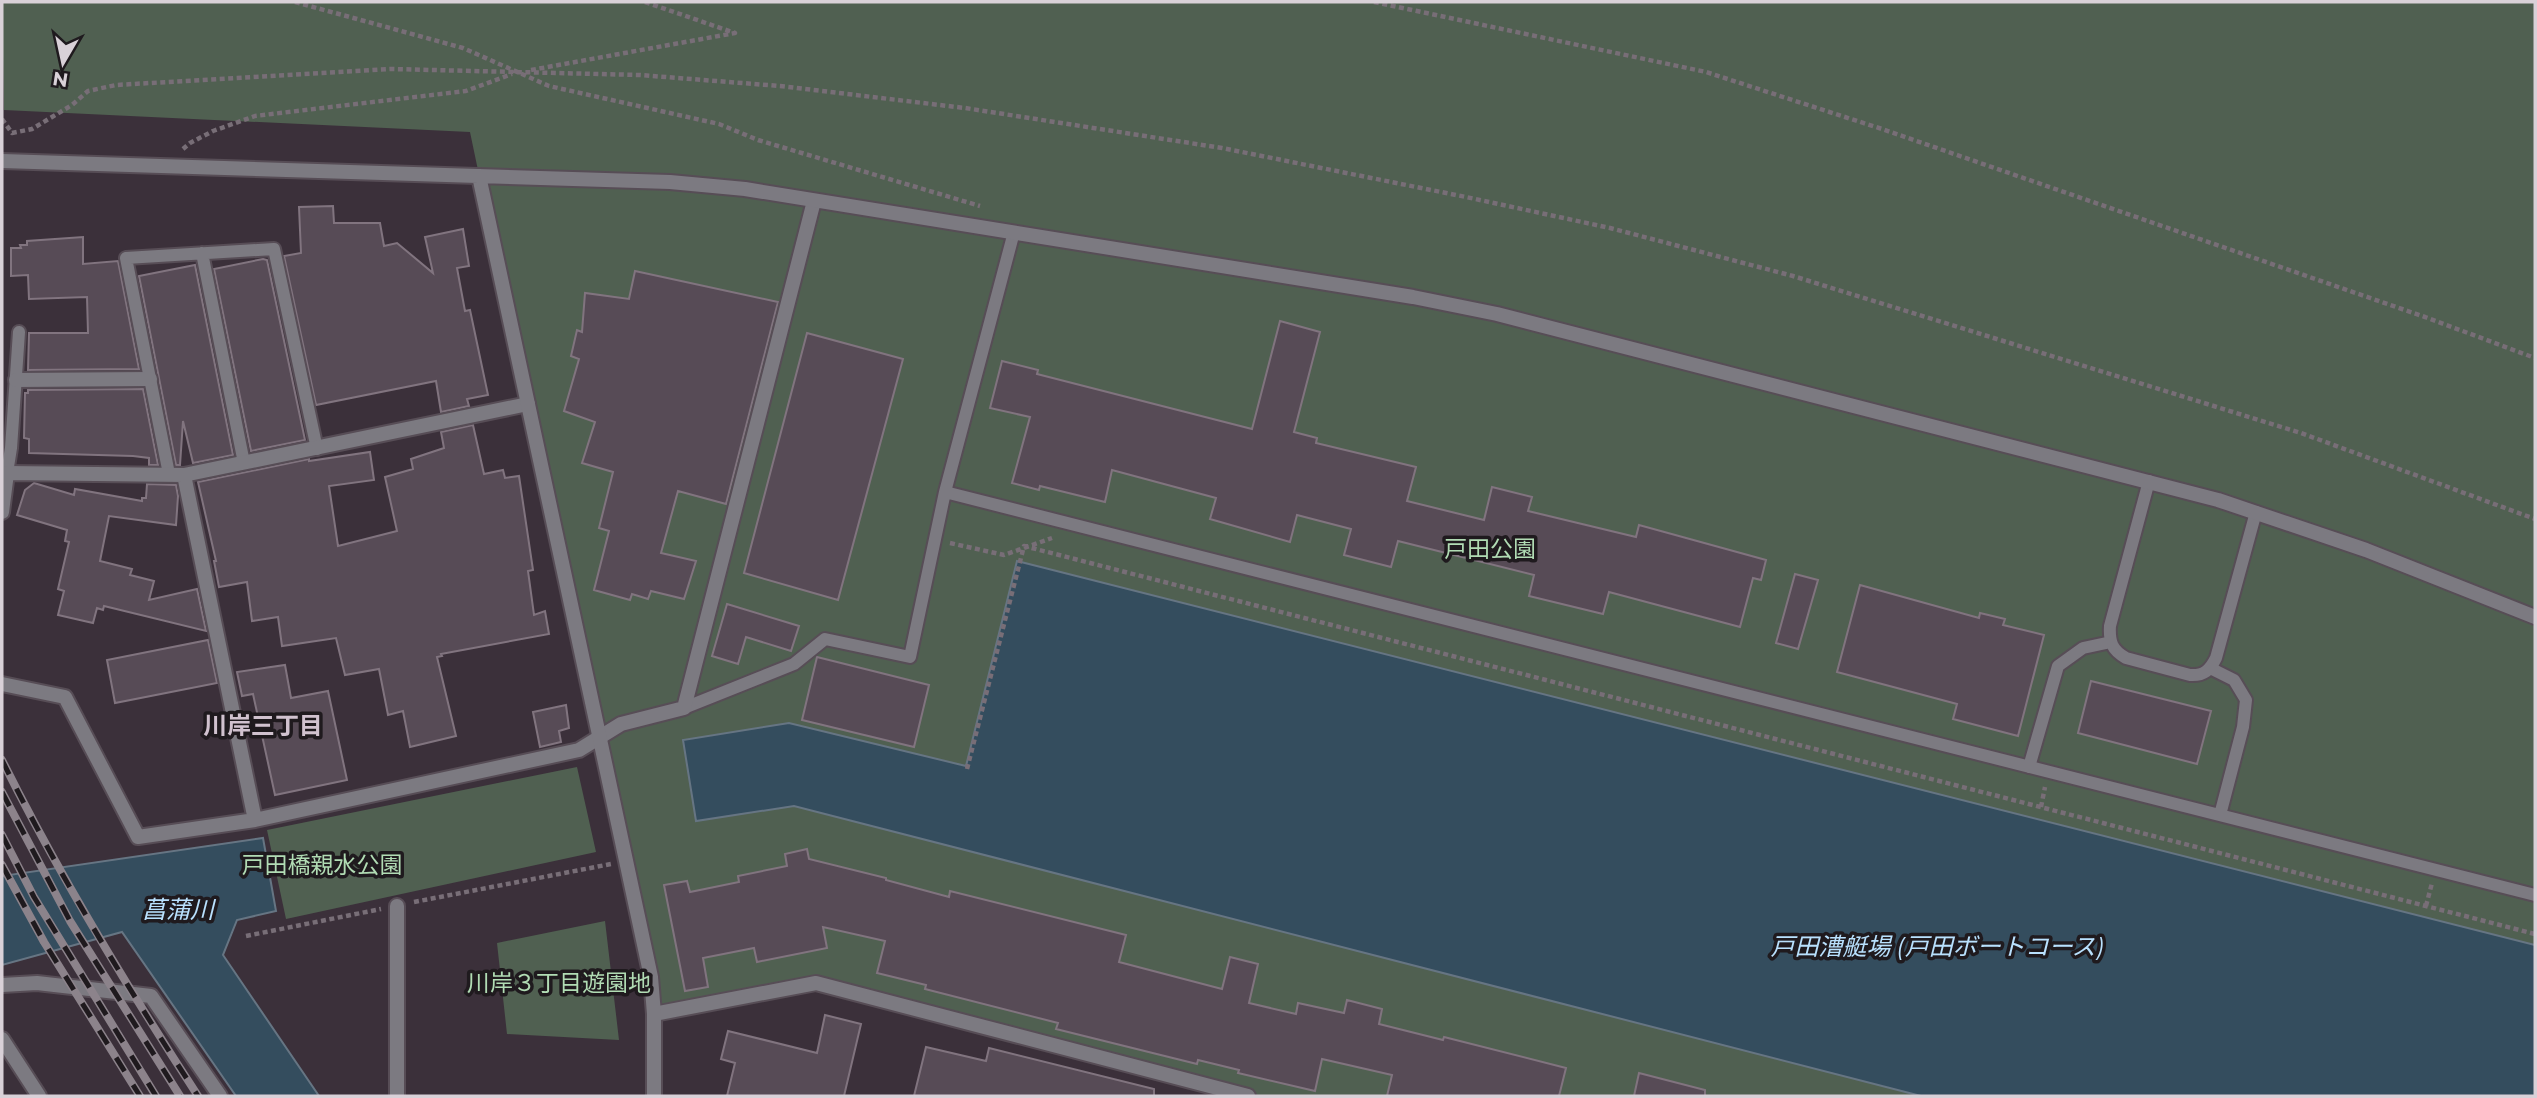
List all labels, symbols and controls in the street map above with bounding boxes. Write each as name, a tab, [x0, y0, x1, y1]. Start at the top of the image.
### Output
north arrow	[28, 28, 98, 98]
text: N	[51, 67, 70, 92]
park label: 戸田公園	[1444, 535, 1536, 563]
district label: 川岸三丁目	[203, 711, 323, 740]
park label: 戸田橋親水公園	[242, 851, 403, 879]
water label: 菖蒲川	[142, 895, 217, 924]
water label: 戸田漕艇場 (戸田ボートコース)	[1771, 932, 2104, 961]
park label: 川岸３丁目遊園地	[467, 969, 651, 997]

